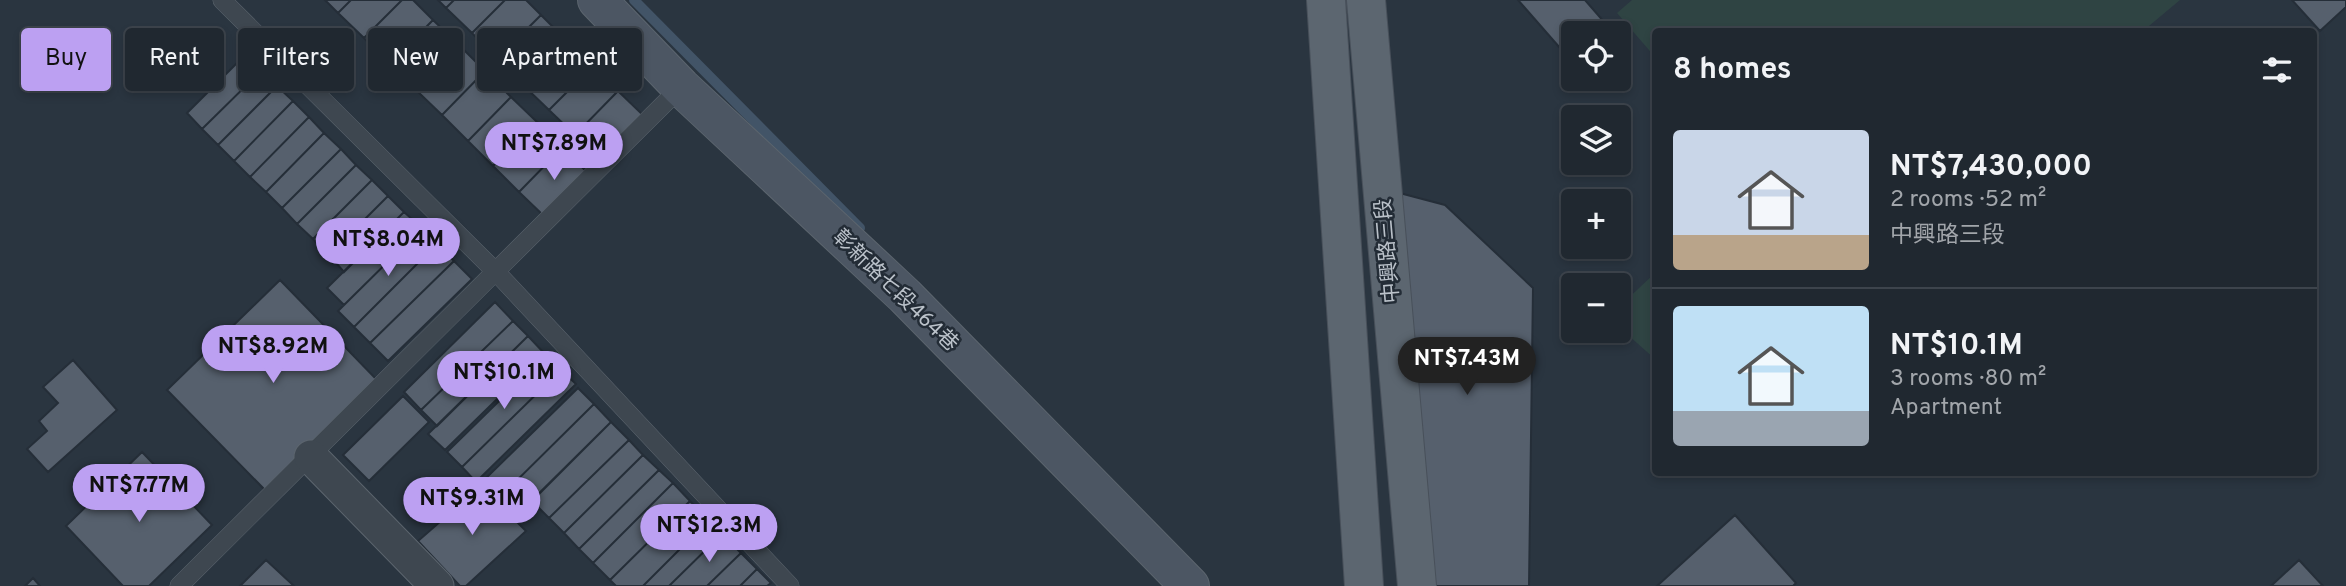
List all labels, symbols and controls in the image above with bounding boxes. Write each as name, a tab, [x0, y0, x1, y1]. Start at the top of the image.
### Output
map controls	[1561, 21, 1631, 343]
button: locate	[1561, 21, 1631, 91]
chip: Buy	[21, 28, 111, 91]
chip: Rent	[125, 28, 224, 91]
chip: Filters	[238, 28, 354, 91]
chip: New	[368, 28, 463, 91]
chip: Apartment	[477, 28, 642, 91]
icon: filters	[2258, 51, 2296, 89]
text: 8 homes	[1673, 52, 1792, 89]
button: layers	[1561, 105, 1631, 175]
pin: NT$7.89M	[482, 122, 626, 182]
text: NT$7.89M	[501, 130, 607, 159]
text: NT$7,430,000	[1890, 149, 2092, 186]
icon: home	[1729, 158, 1813, 242]
text: 2 rooms · 52 m²	[1890, 186, 2046, 215]
button: +	[1561, 189, 1631, 259]
street label: 中興路三段	[1370, 197, 1407, 304]
pin: NT$8.04M	[316, 218, 460, 278]
text: 中興路三段	[1890, 222, 2005, 251]
street label: 彰新路七段464巷	[826, 224, 964, 358]
text: NT$8.04M	[332, 226, 444, 255]
button: −	[1561, 273, 1631, 343]
pin: NT$8.92M	[201, 326, 345, 385]
text: NT$10.1M	[1890, 328, 2023, 365]
text: NT$8.92M	[218, 333, 328, 362]
icon: home	[1729, 334, 1813, 418]
pin: NT$7.43M	[1395, 338, 1539, 397]
text: NT$7.43M	[1414, 345, 1520, 374]
pin: NT$10.1M	[432, 352, 576, 411]
text: NT$10.1M	[453, 359, 555, 388]
text: 3 rooms · 80 m²	[1890, 365, 2046, 394]
text: Apartment	[1890, 394, 2002, 423]
pin: NT$7.77M	[67, 464, 211, 524]
text: NT$7.77M	[89, 472, 189, 501]
pin: NT$9.31M	[400, 477, 544, 537]
text: NT$9.31M	[419, 485, 525, 514]
pin: NT$12.3M	[637, 504, 781, 564]
text: NT$12.3M	[656, 512, 762, 541]

